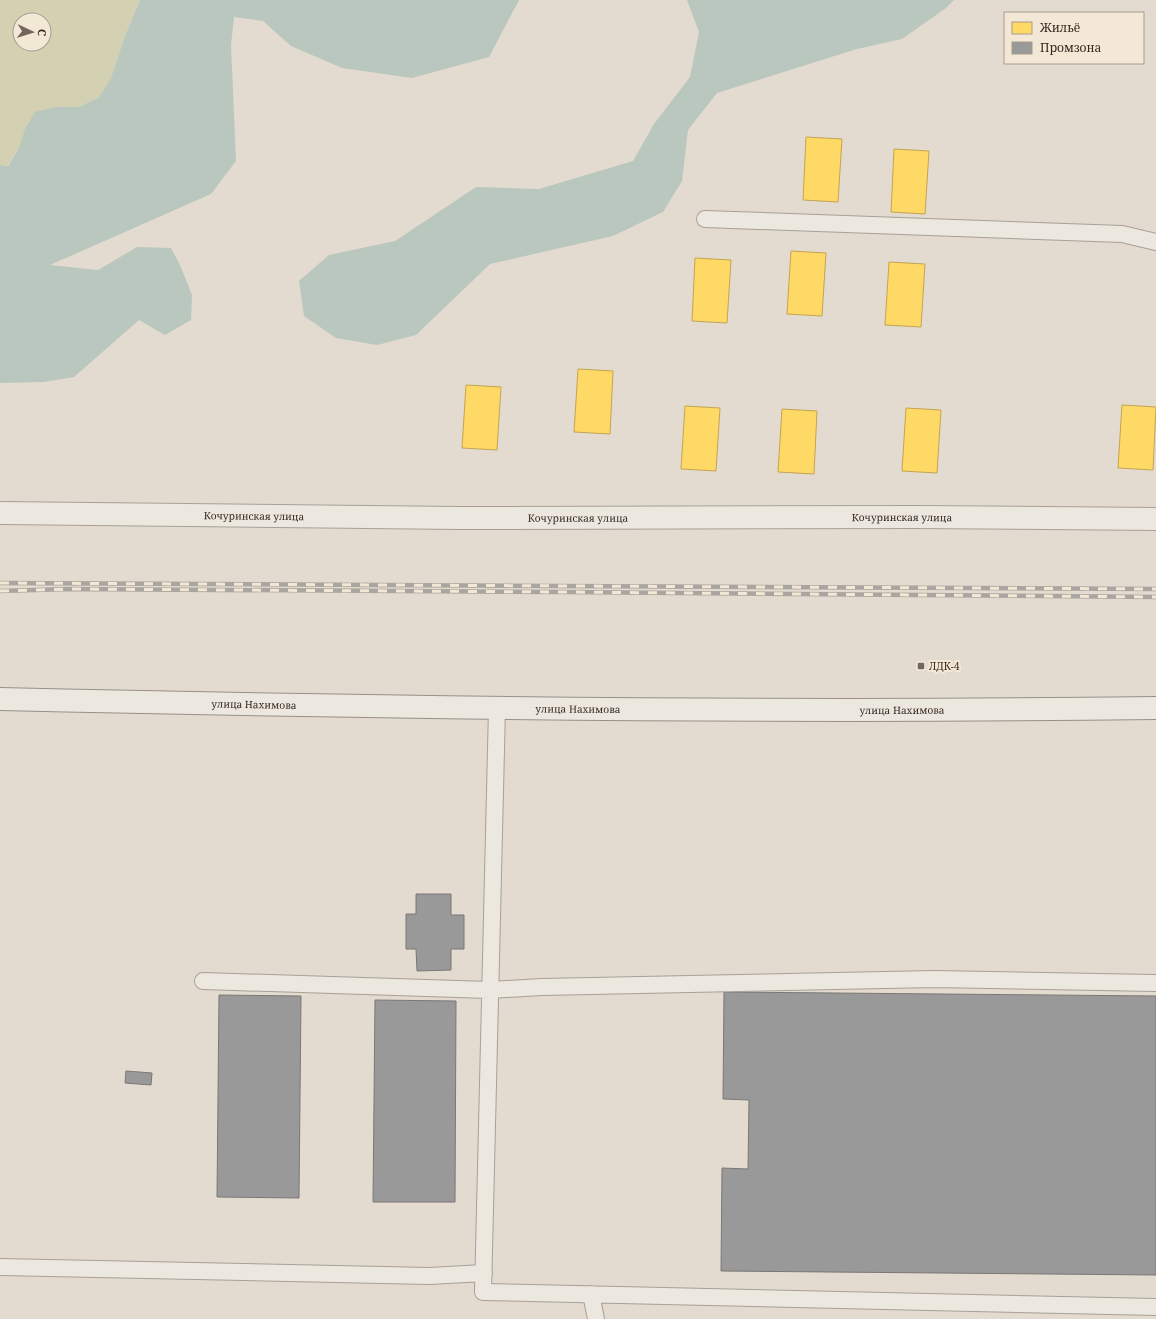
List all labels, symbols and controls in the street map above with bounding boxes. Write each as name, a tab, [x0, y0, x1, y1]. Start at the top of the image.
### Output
north arrow	[12, 12, 52, 52]
legend	[1004, 12, 1144, 64]
text: Жильё	[1039, 19, 1080, 36]
text: С	[35, 29, 50, 37]
text: Промзона	[1040, 39, 1102, 56]
street label: Кочуринская улица	[204, 508, 305, 523]
street label: Кочуринская улица	[852, 510, 953, 524]
street label: Кочуринская улица	[528, 511, 629, 525]
place label: ЛДК-4	[929, 659, 960, 673]
marker: ЛДК-4	[916, 661, 926, 671]
street label: улица Нахимова	[211, 697, 297, 712]
street label: улица Нахимова	[535, 701, 621, 716]
street label: улица Нахимова	[859, 703, 945, 717]

